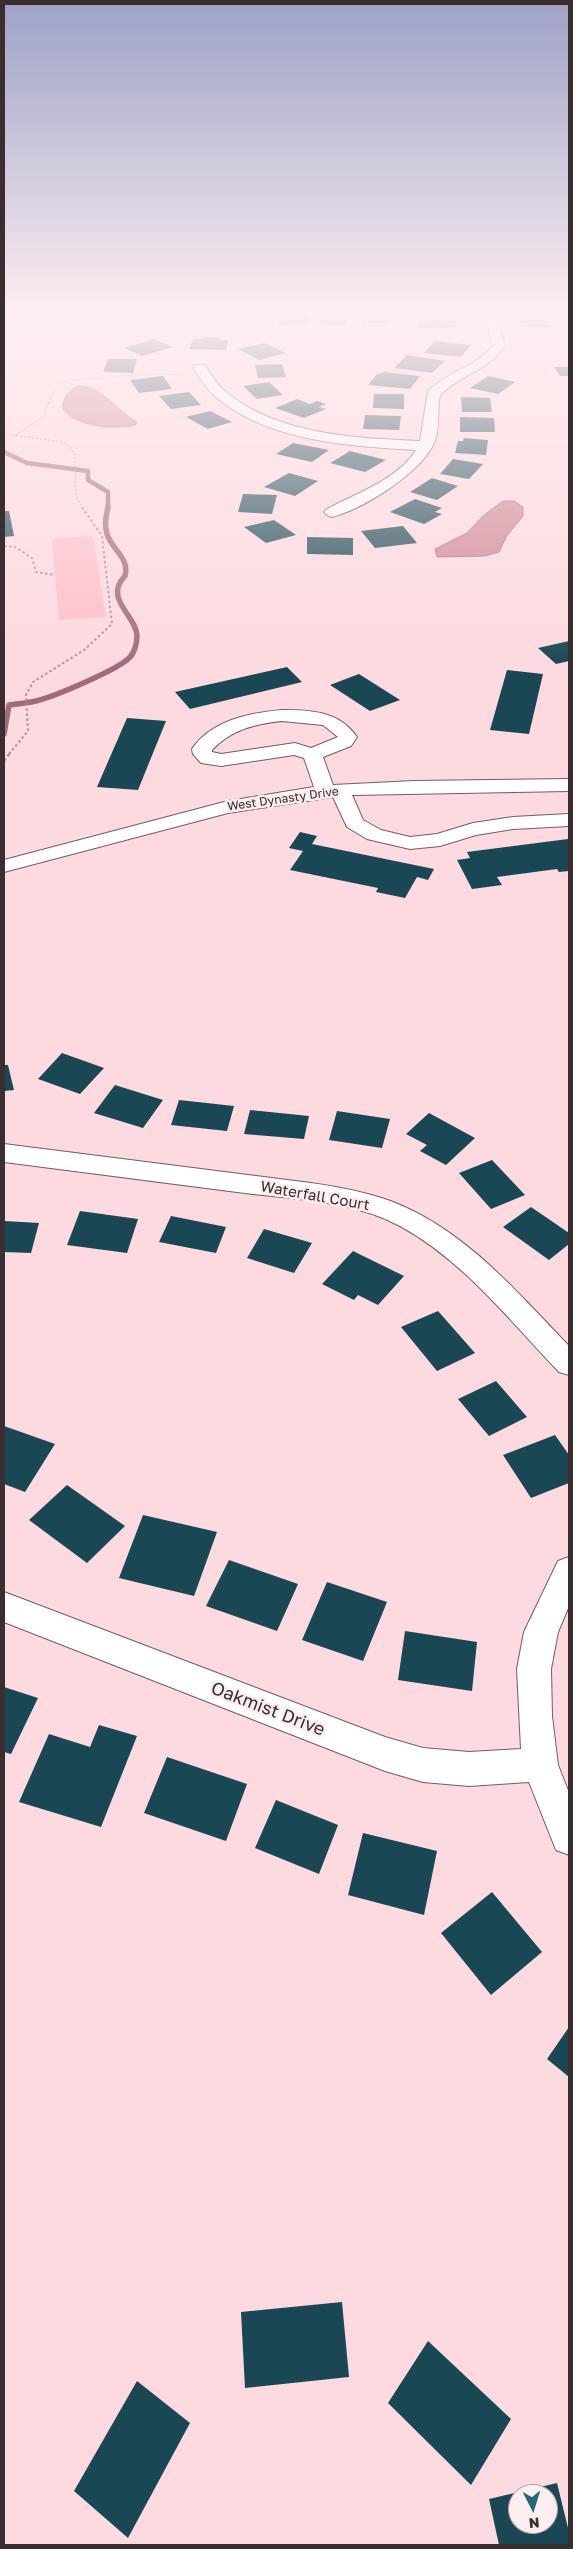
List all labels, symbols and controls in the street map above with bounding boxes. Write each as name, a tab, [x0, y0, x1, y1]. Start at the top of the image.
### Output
street label: West Dynasty Drive	[226, 784, 340, 814]
street label: Waterfall Court	[259, 1178, 371, 1214]
street label: Oakmist Drive	[208, 1677, 328, 1741]
north arrow	[508, 2484, 558, 2534]
text: N	[528, 2515, 540, 2532]

